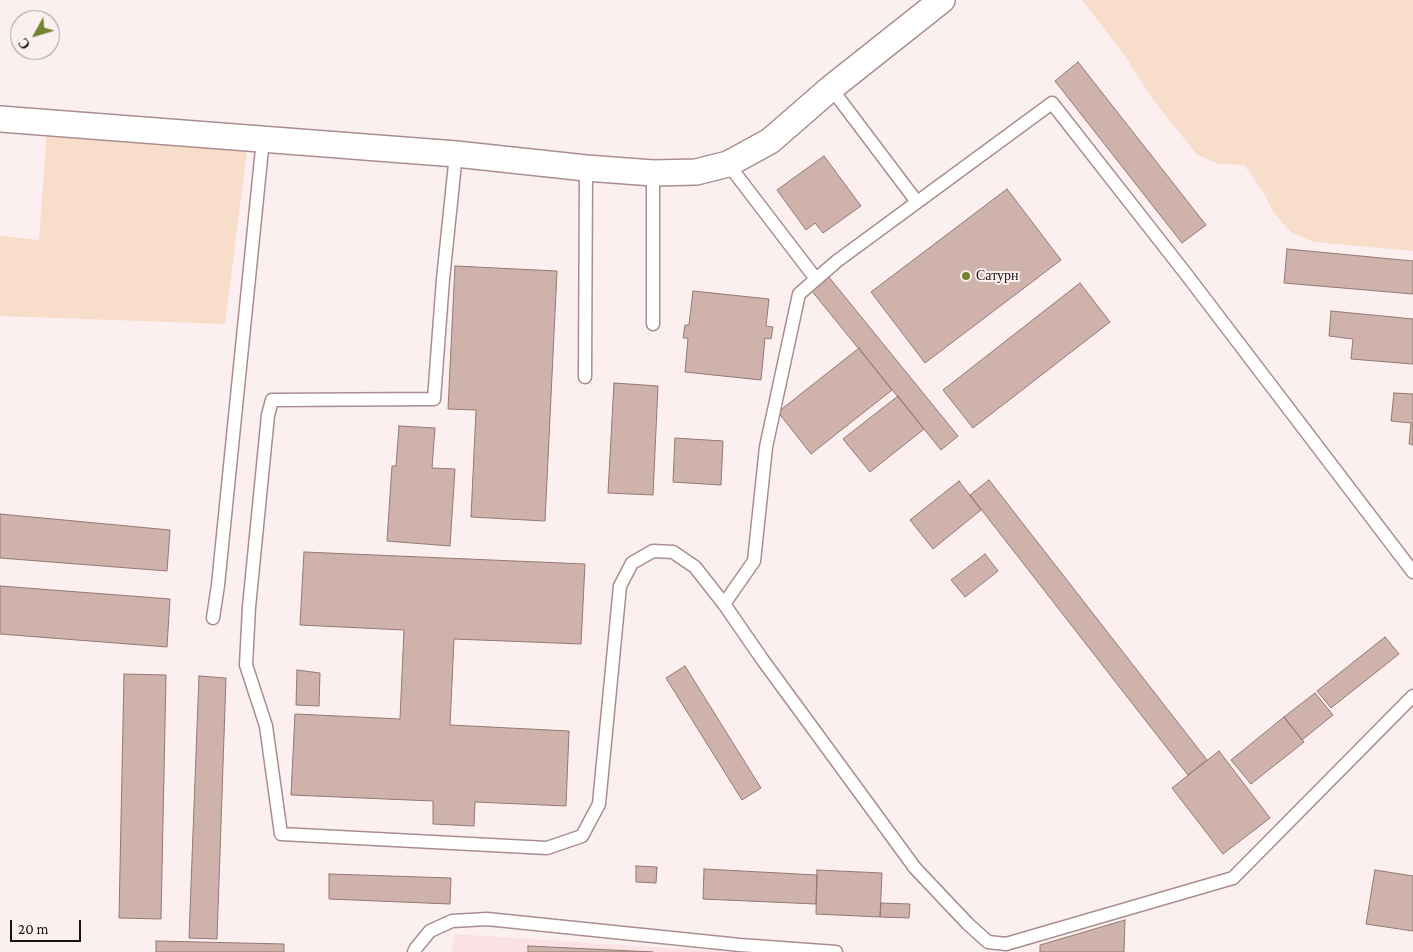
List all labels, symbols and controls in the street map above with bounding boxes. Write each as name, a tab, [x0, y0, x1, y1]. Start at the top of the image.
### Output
north arrow	[10, 10, 60, 60]
text: С	[15, 35, 34, 53]
place label: Сатурн	[976, 268, 1019, 284]
marker: Сатурн	[960, 270, 972, 282]
scale bar	[12, 910, 84, 942]
text: 20 m	[18, 921, 49, 937]

